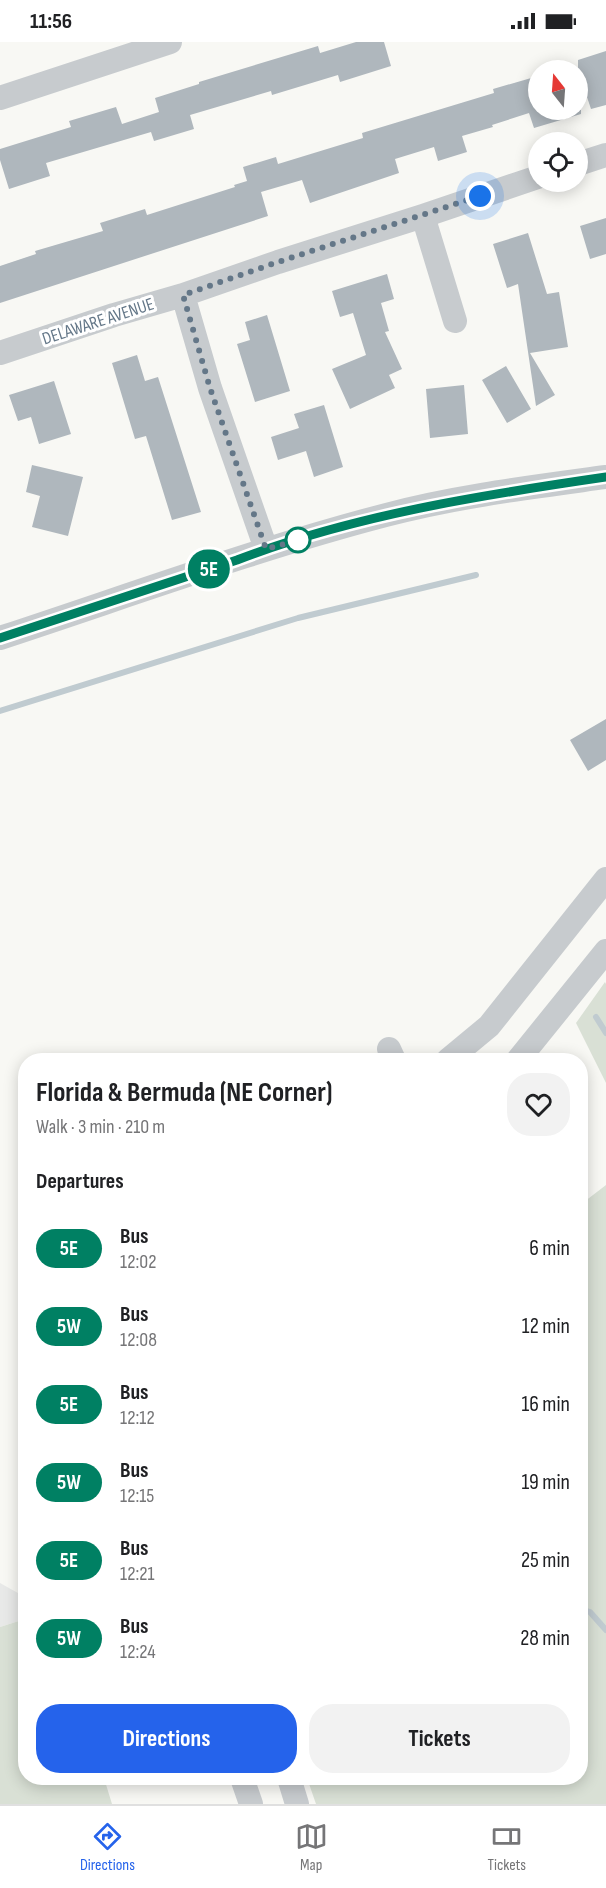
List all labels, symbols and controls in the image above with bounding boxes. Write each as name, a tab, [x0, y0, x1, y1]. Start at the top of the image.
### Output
text: 11:56	[30, 8, 72, 35]
north arrow	[528, 60, 588, 120]
map controls	[528, 60, 588, 192]
button: locate	[528, 132, 588, 192]
your location	[465, 181, 495, 211]
street label: DELAWARE AVENUE	[40, 294, 157, 349]
unlabelled marker	[285, 527, 311, 553]
line badge: 5E	[182, 550, 236, 588]
text: 5E	[200, 557, 218, 582]
button: heart	[507, 1073, 570, 1136]
text: Florida & Bermuda (NE Corner)	[36, 1076, 333, 1109]
text: Walk · 3 min · 210 m	[36, 1115, 165, 1139]
text: Departures	[36, 1168, 124, 1195]
text: Bus	[120, 1223, 149, 1250]
text: 6 min	[529, 1235, 570, 1262]
text: 5E	[60, 1236, 78, 1261]
text: 12:02	[120, 1250, 156, 1274]
text: Bus	[120, 1301, 149, 1328]
text: 12 min	[522, 1313, 570, 1340]
text: 5W	[57, 1314, 81, 1339]
text: 12:08	[120, 1328, 157, 1352]
text: Bus	[120, 1379, 149, 1406]
text: 16 min	[522, 1391, 570, 1418]
text: 5E	[60, 1392, 78, 1417]
text: 12:12	[120, 1406, 155, 1430]
text: Bus	[120, 1457, 149, 1484]
text: 19 min	[521, 1469, 570, 1496]
text: 5W	[57, 1470, 81, 1495]
text: 12:15	[120, 1484, 154, 1508]
text: Bus	[120, 1535, 149, 1562]
text: 25 min	[521, 1547, 570, 1574]
text: 5E	[60, 1548, 78, 1573]
text: 12:21	[120, 1562, 155, 1586]
text: Bus	[120, 1613, 149, 1640]
text: 28 min	[520, 1625, 570, 1652]
text: 5W	[57, 1626, 81, 1651]
text: 12:24	[120, 1640, 156, 1664]
button: Directions	[36, 1704, 297, 1773]
button: Tickets	[309, 1704, 570, 1773]
tab: Directions	[80, 1820, 135, 1875]
tab: Map	[295, 1820, 328, 1875]
tab: Tickets	[487, 1820, 526, 1875]

